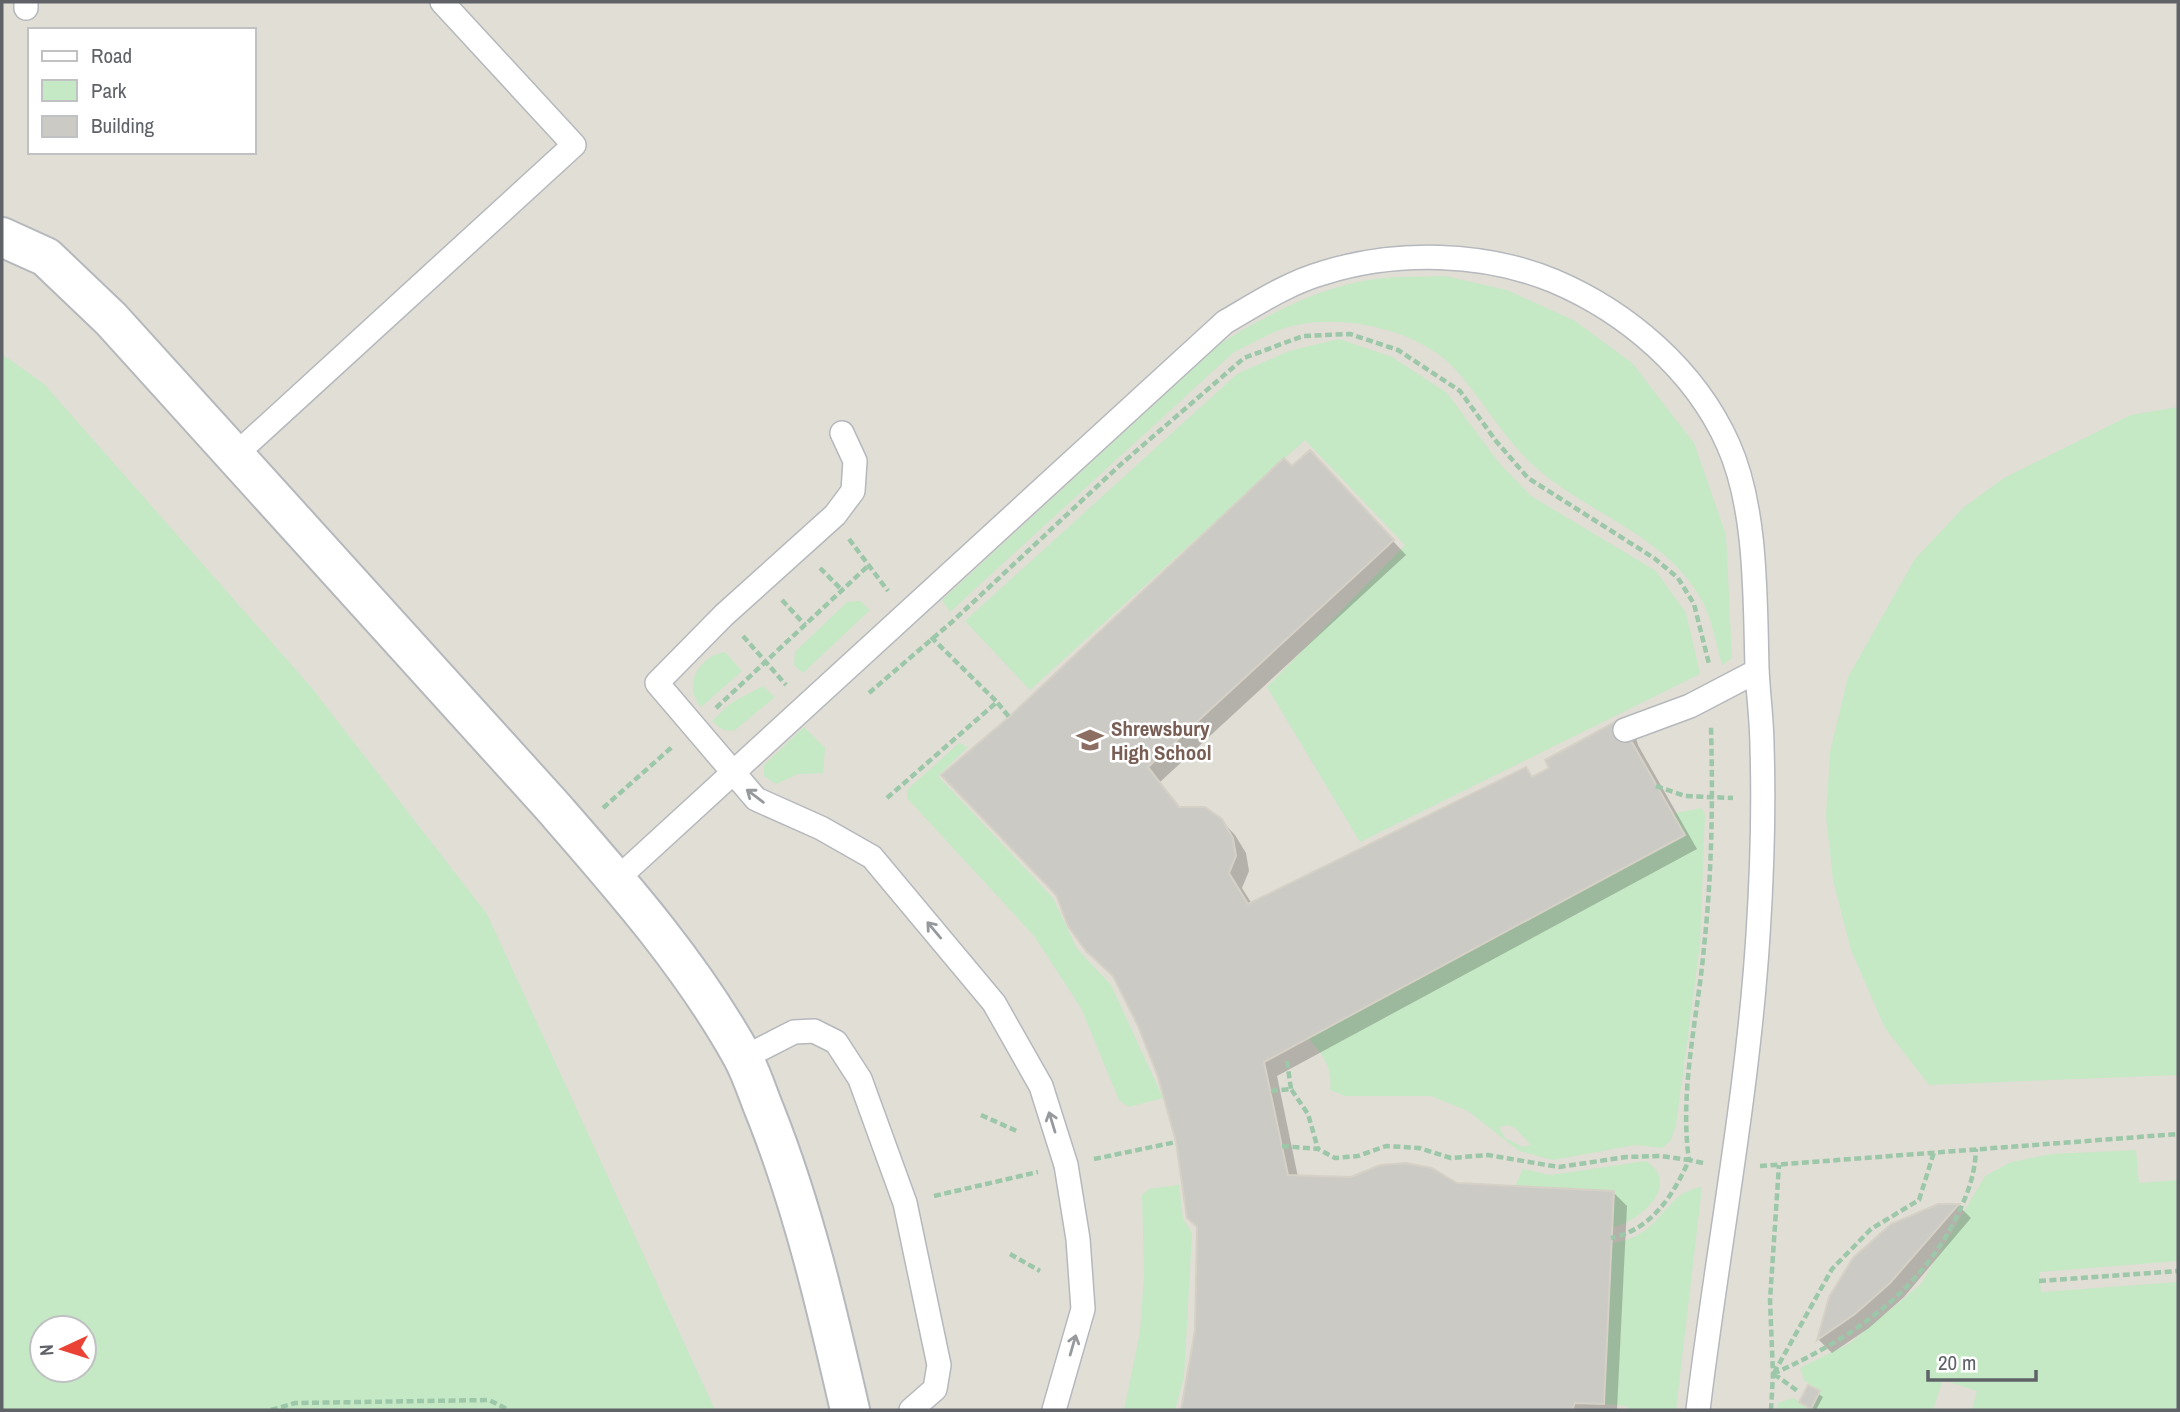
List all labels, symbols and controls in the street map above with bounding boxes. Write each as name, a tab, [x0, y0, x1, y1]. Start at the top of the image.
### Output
legend	[28, 28, 256, 154]
text: Road	[91, 41, 132, 70]
text: Park	[91, 76, 127, 105]
text: Building	[91, 111, 155, 140]
place label: Shrewsbury High School	[1111, 714, 1211, 767]
school or university icon: Shrewsbury High School	[1075, 725, 1105, 755]
one-way arrow	[746, 789, 765, 804]
one-way arrow	[926, 921, 941, 939]
one-way arrow	[1045, 1111, 1057, 1133]
north arrow	[28, 1314, 98, 1384]
one-way arrow	[1067, 1334, 1080, 1356]
scale bar	[1928, 1338, 2036, 1382]
text: N	[33, 1344, 59, 1357]
text: 20 m	[1938, 1348, 1976, 1377]

